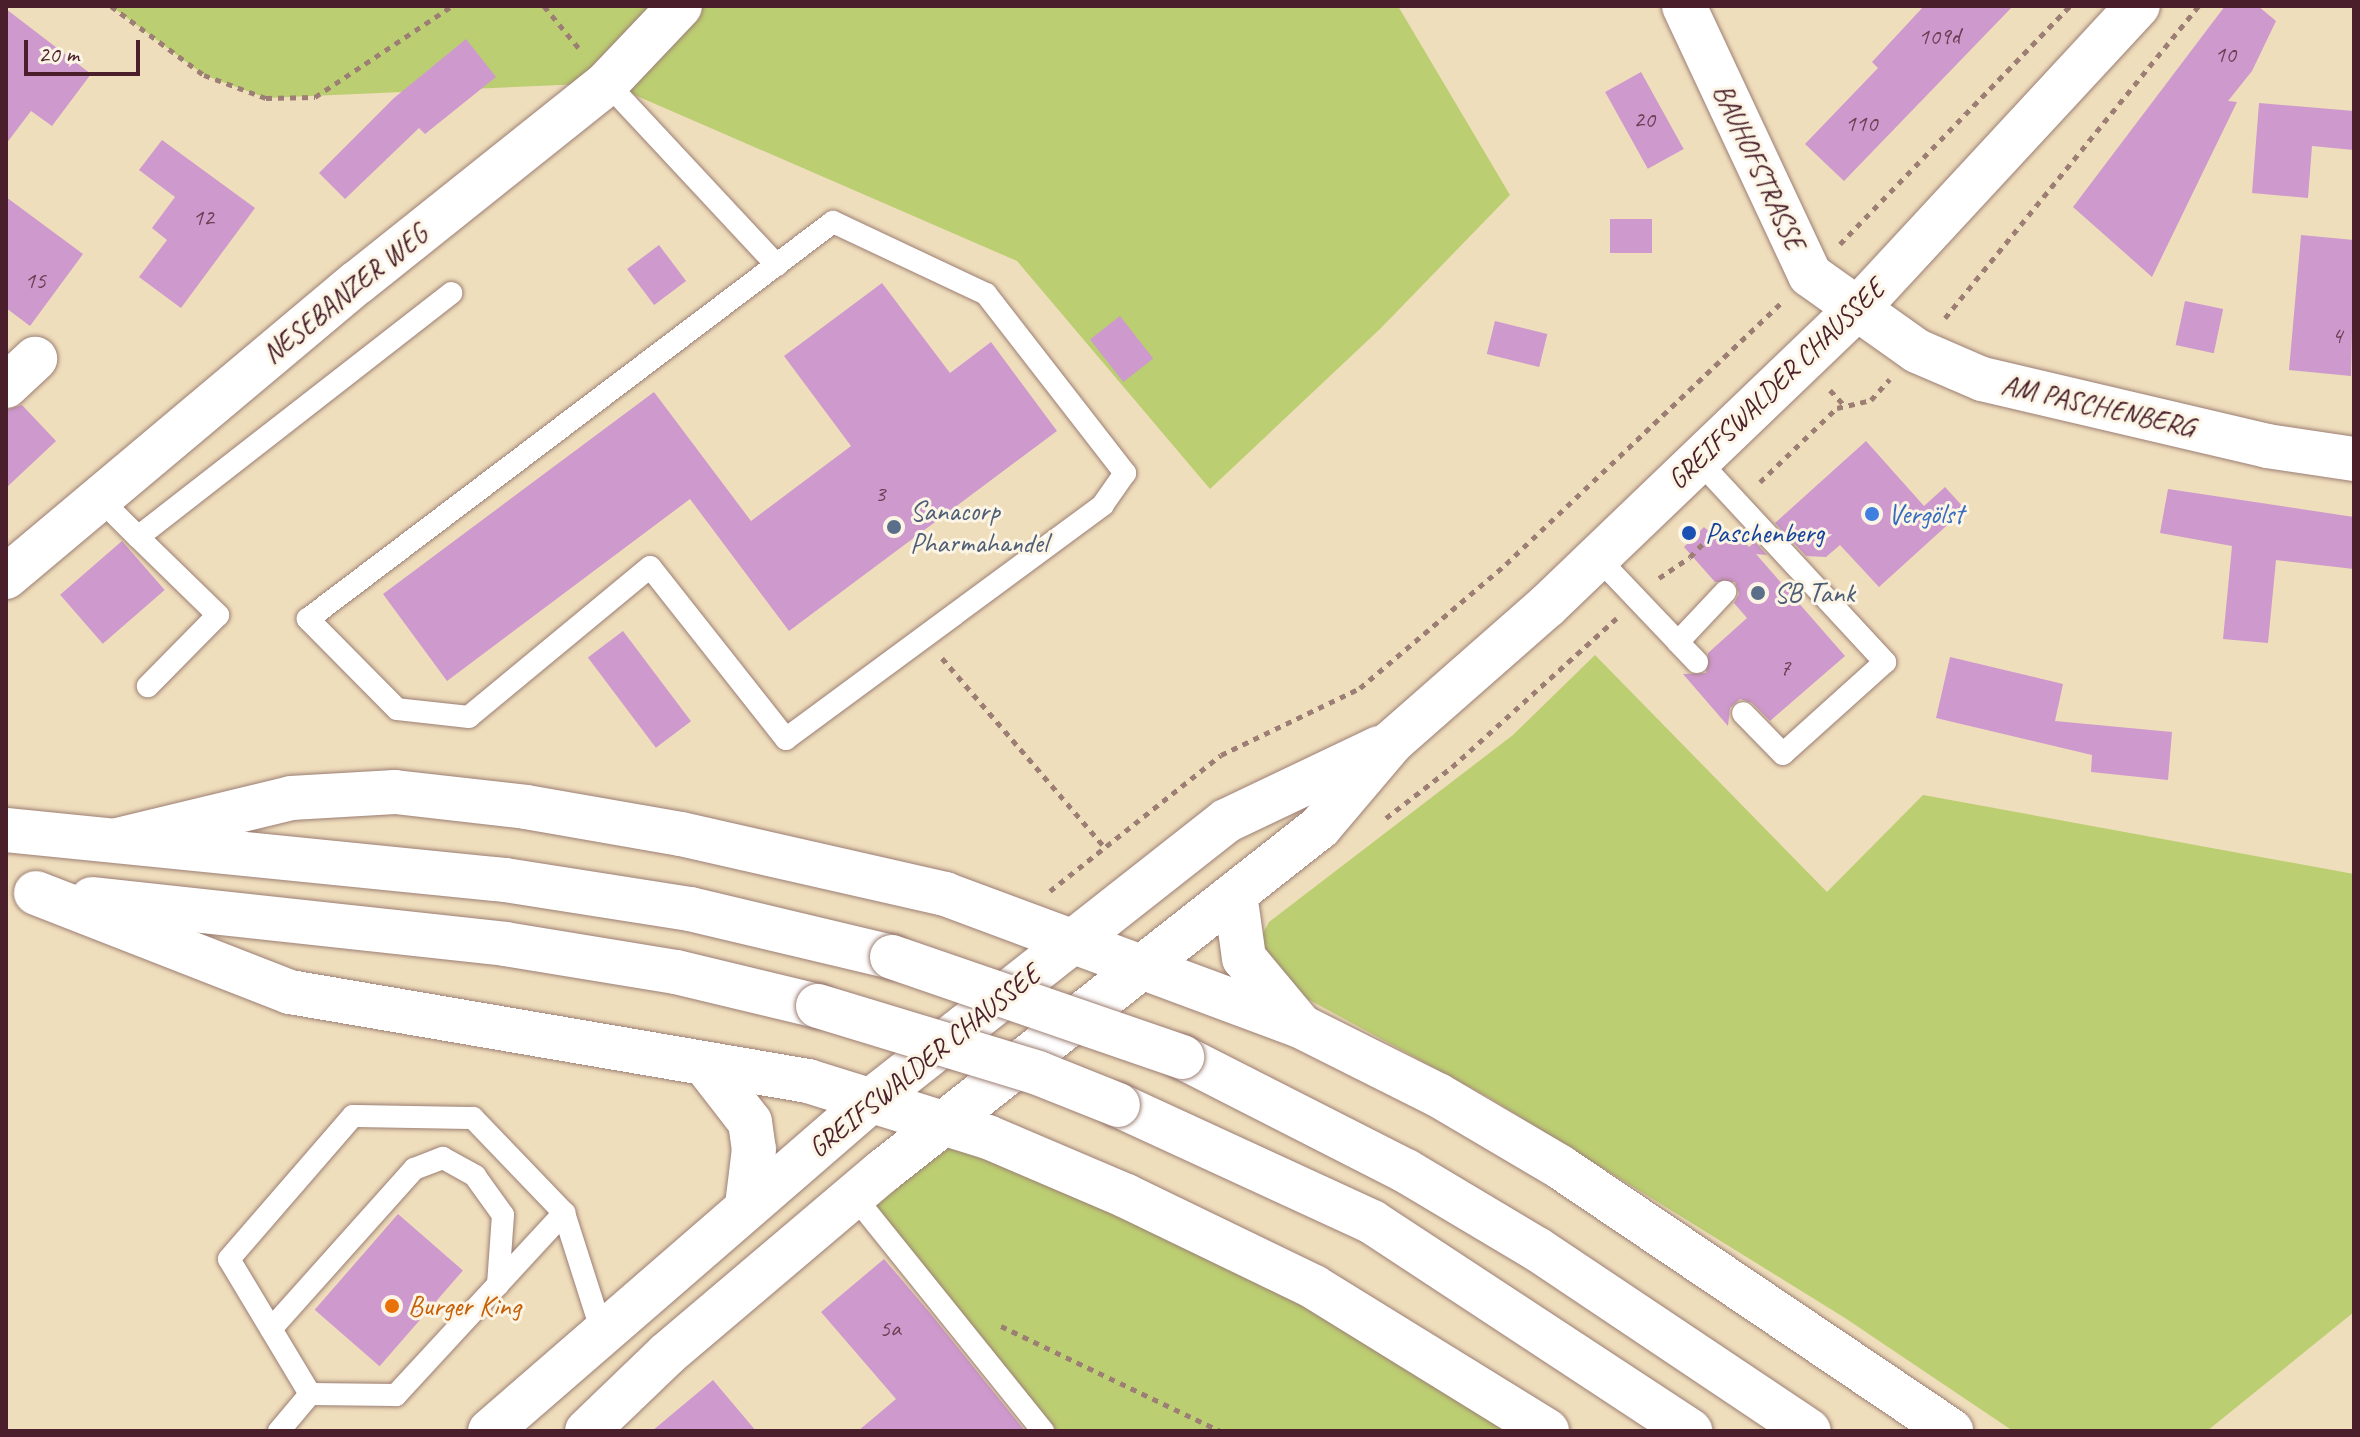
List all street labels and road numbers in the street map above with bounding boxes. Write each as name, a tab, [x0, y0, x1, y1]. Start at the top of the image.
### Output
street label: BAUHOFSTRASSE	[1706, 79, 1812, 255]
street label: NESEBANZER WEG	[256, 217, 434, 371]
street label: GREIFSWALDER CHAUSSEE	[1661, 272, 1891, 496]
street label: AM PASCHENBERG	[1998, 367, 2198, 445]
street label: GREIFSWALDER CHAUSSEE	[801, 957, 1047, 1165]

